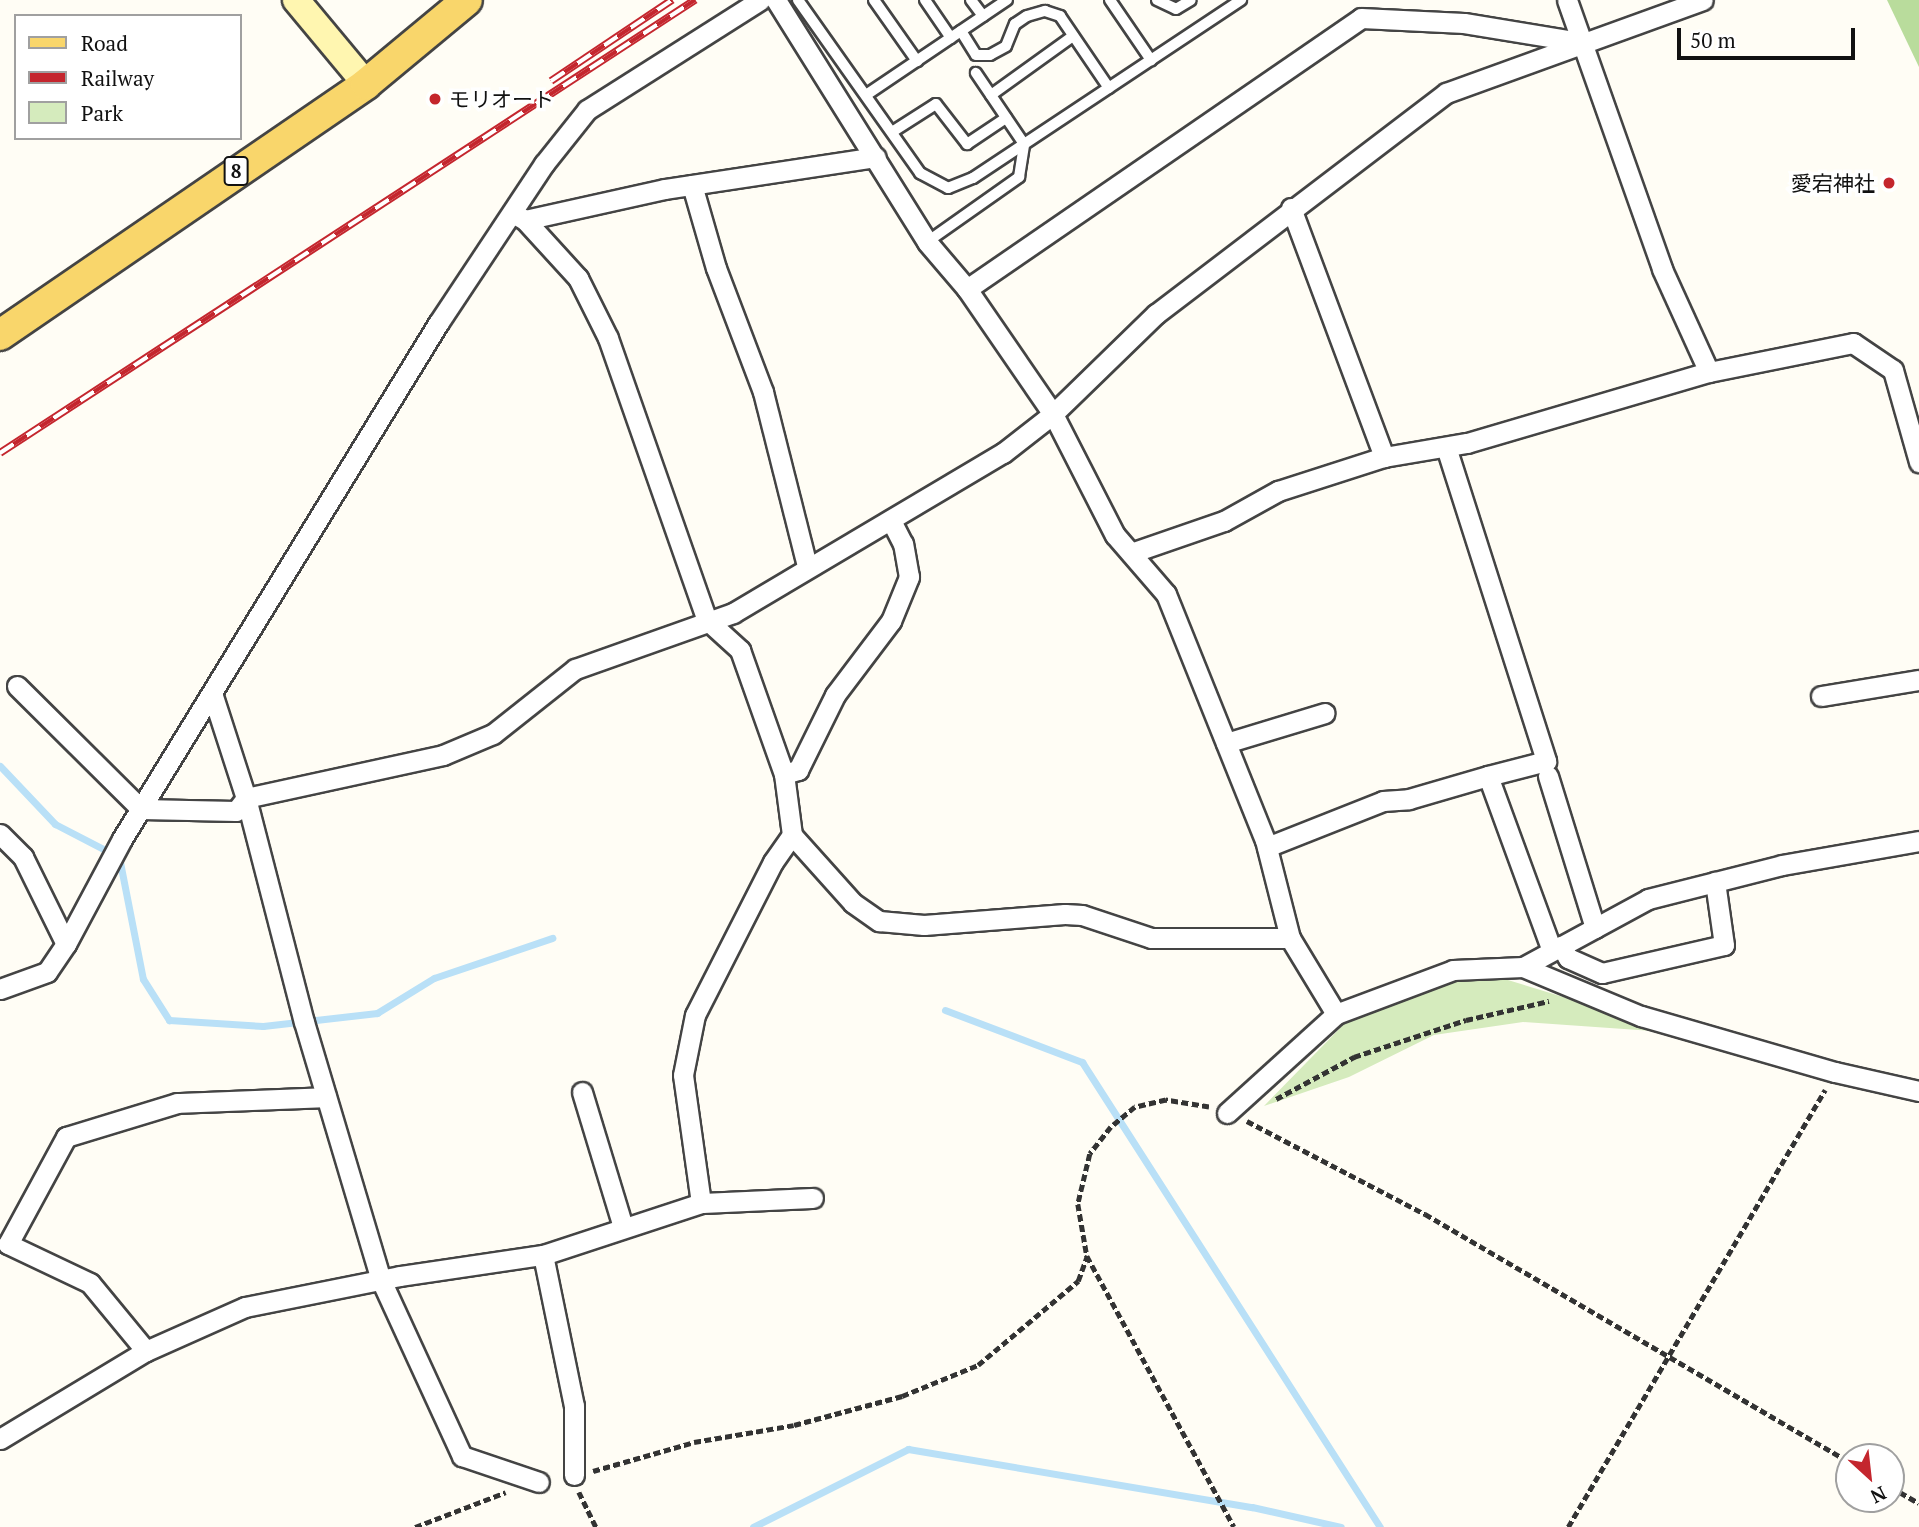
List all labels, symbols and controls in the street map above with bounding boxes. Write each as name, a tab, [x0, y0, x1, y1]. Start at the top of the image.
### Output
legend	[14, 14, 242, 140]
scale bar	[1681, 14, 1860, 58]
text: 50 m	[1690, 26, 1736, 54]
text: Road	[81, 29, 128, 57]
text: Railway	[81, 64, 154, 92]
place label: モリオート	[449, 86, 554, 112]
marker: モリオート	[427, 91, 443, 107]
text: Park	[81, 99, 123, 127]
road number: 8	[222, 155, 250, 186]
place label: 愛宕神社	[1791, 170, 1875, 196]
marker: 愛宕神社	[1881, 175, 1897, 191]
north arrow	[1835, 1443, 1905, 1513]
text: N	[1867, 1481, 1891, 1510]

